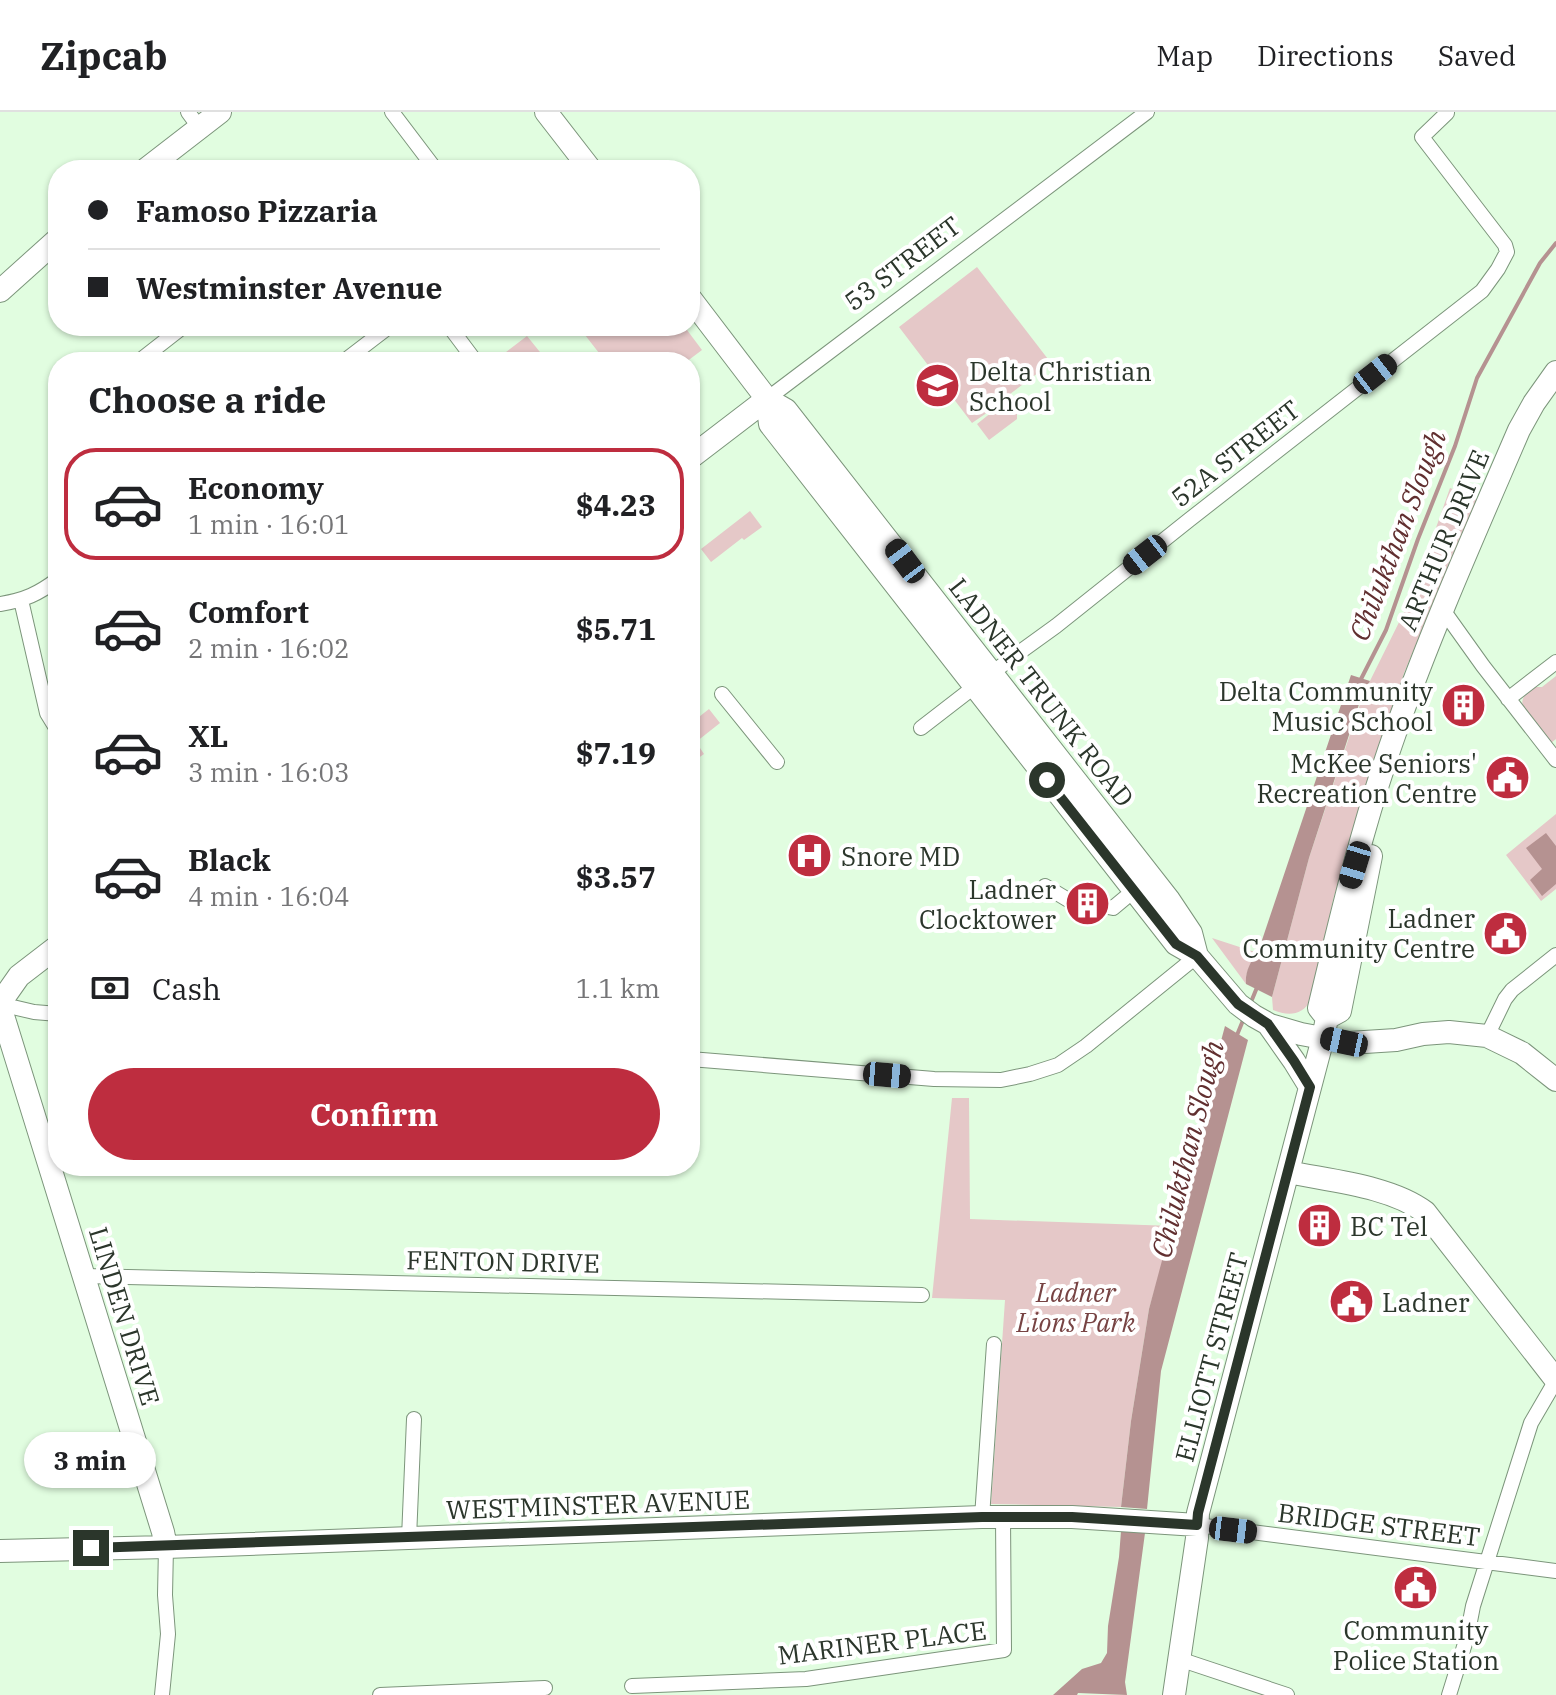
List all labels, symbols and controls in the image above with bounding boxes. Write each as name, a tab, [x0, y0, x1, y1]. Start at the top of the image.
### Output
text: Zipcab	[40, 31, 168, 80]
text: Map	[1156, 37, 1213, 74]
text: Directions	[1257, 37, 1394, 74]
text: Saved	[1438, 37, 1516, 74]
text: Famoso Pizzaria	[136, 191, 378, 230]
street label: 53 STREET	[837, 208, 967, 318]
text: Westminster Avenue	[136, 268, 442, 307]
car	[1349, 350, 1401, 398]
place label: Delta Christian School	[969, 354, 1152, 418]
school or university icon: Delta Christian School	[914, 362, 962, 410]
text: Choose a ride	[88, 376, 327, 423]
street label: 52A STREET	[1164, 392, 1306, 514]
water label: Chilukthan Slough	[1340, 424, 1454, 646]
street label: ARTHUR DRIVE	[1390, 444, 1496, 636]
icon: car	[92, 468, 164, 540]
text: Economy	[188, 468, 324, 507]
text: $4.23	[576, 485, 656, 524]
text: 1 min · 16:01	[188, 507, 350, 541]
car	[1119, 531, 1171, 579]
car	[881, 535, 929, 587]
street label: LADNER TRUNK ROAD	[942, 571, 1142, 813]
icon: car	[92, 592, 164, 664]
text: Comfort	[188, 592, 309, 631]
text: $5.71	[576, 609, 656, 648]
text: 2 min · 16:02	[188, 631, 350, 665]
place label: Delta Community Music School	[1219, 674, 1433, 738]
building icon: Delta Community Music School	[1440, 682, 1488, 730]
icon: car	[92, 716, 164, 788]
text: XL	[188, 716, 228, 755]
text: $7.19	[576, 733, 656, 772]
place label: McKee Seniors' Recreation Centre	[1256, 746, 1477, 810]
public building icon: McKee Seniors' Recreation Centre	[1484, 754, 1532, 802]
text: 3 min · 16:03	[188, 755, 350, 789]
route start	[1029, 762, 1065, 798]
hospital icon: Snore MD	[786, 832, 834, 880]
place label: Snore MD	[841, 839, 960, 873]
car	[1337, 839, 1373, 891]
icon: car	[92, 840, 164, 912]
text: Black	[188, 840, 271, 879]
text: $3.57	[576, 857, 656, 896]
place label: Ladner Clocktower	[919, 872, 1056, 936]
text: 4 min · 16:04	[188, 879, 350, 913]
building icon: Ladner Clocktower	[1063, 880, 1111, 928]
place label: Ladner Community Centre	[1242, 901, 1475, 965]
public building icon: Ladner Community Centre	[1482, 909, 1530, 957]
icon: cash	[88, 966, 132, 1010]
text: Cash	[152, 969, 221, 1008]
text: 1.1 km	[576, 971, 660, 1005]
car	[1318, 1025, 1370, 1059]
water label: Chilukthan Slough	[1142, 1036, 1232, 1261]
car	[862, 1061, 912, 1089]
button: Confirm	[88, 1068, 660, 1160]
building icon: BC Tel	[1295, 1202, 1343, 1250]
place label: BC Tel	[1350, 1209, 1428, 1243]
street label: LINDEN DRIVE	[82, 1223, 168, 1409]
street label: FENTON DRIVE	[406, 1242, 600, 1280]
street label: ELLIOTT STREET	[1167, 1249, 1255, 1465]
park label: Ladner Lions Park	[1015, 1275, 1136, 1339]
public building icon: Ladner	[1327, 1278, 1375, 1326]
place label: Ladner	[1382, 1285, 1470, 1319]
callout: 3 min	[25, 1432, 157, 1488]
text: 3 min	[54, 1443, 126, 1477]
street label: WESTMINSTER AVENUE	[445, 1482, 751, 1526]
street label: BRIDGE STREET	[1276, 1495, 1482, 1553]
car	[1208, 1515, 1258, 1545]
route end	[73, 1530, 109, 1566]
public building icon: Community Police Station	[1392, 1563, 1440, 1611]
street label: MARINER PLACE	[776, 1612, 988, 1672]
place label: Community Police Station	[1333, 1613, 1499, 1677]

